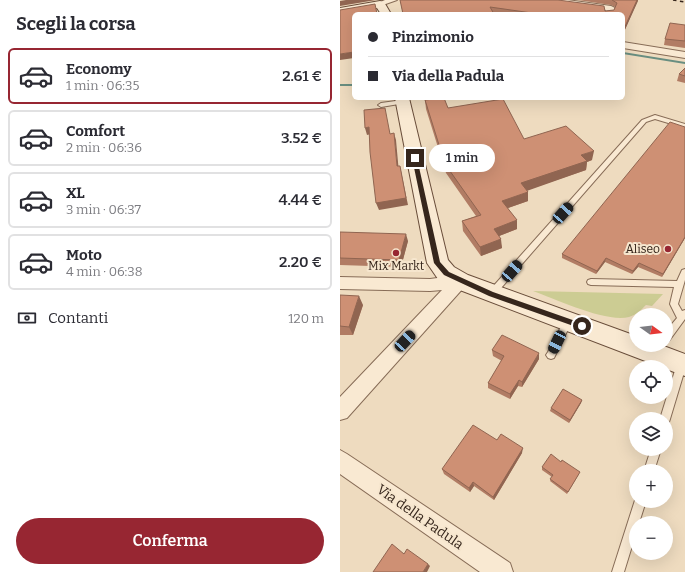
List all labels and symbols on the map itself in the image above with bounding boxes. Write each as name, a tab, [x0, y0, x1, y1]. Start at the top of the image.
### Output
callout: 1 min	[429, 144, 495, 172]
route end	[406, 149, 424, 167]
car	[551, 200, 575, 226]
place label: Aliseo	[625, 242, 660, 256]
marker: Aliseo	[663, 244, 673, 254]
marker: Mix Markt	[391, 248, 401, 258]
car	[500, 258, 524, 284]
place label: Mix Markt	[368, 259, 425, 273]
north arrow	[629, 308, 673, 352]
route start	[573, 317, 591, 335]
car	[392, 328, 418, 354]
car	[546, 329, 568, 355]
street label: Via della Padula	[373, 481, 467, 553]

